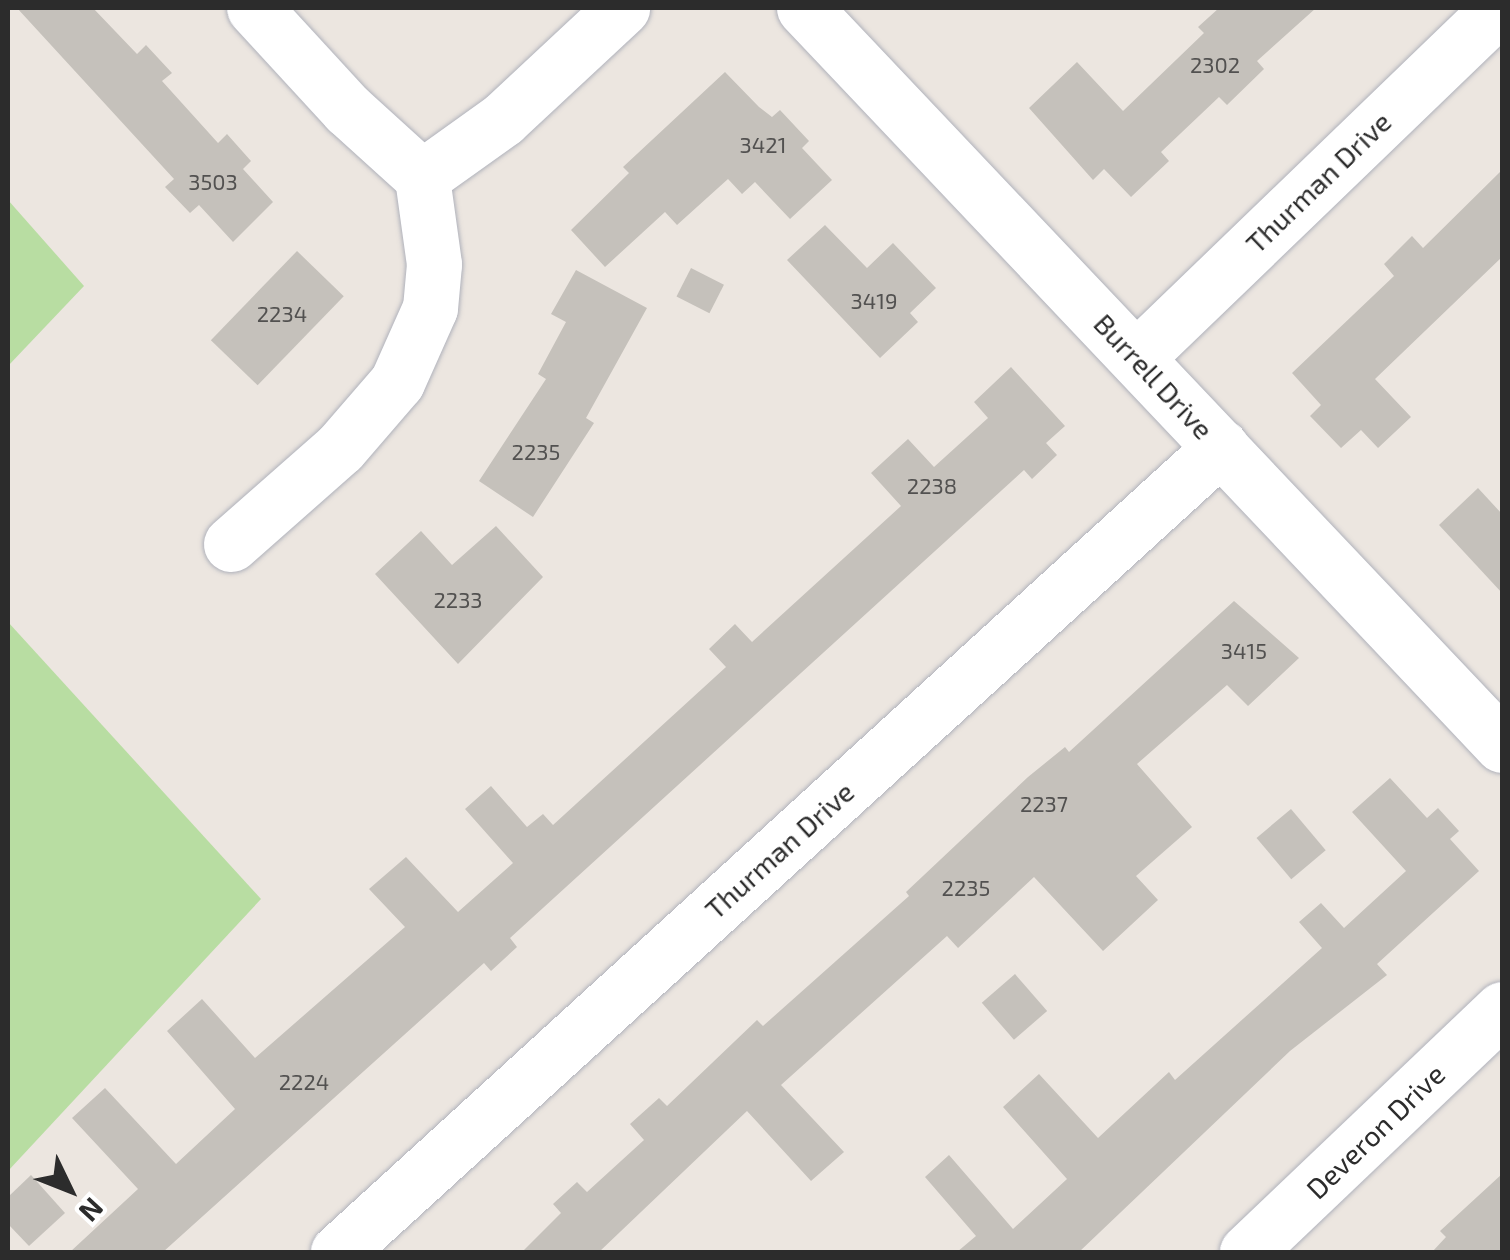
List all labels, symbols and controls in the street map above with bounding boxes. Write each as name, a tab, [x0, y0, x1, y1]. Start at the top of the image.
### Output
house number: 2302	[1190, 52, 1240, 78]
street label: Thurman Drive	[1238, 104, 1398, 260]
house number: 3421	[740, 132, 786, 158]
house number: 3503	[188, 169, 238, 195]
house number: 3419	[850, 288, 898, 314]
house number: 2234	[257, 301, 307, 327]
street label: Burrell Drive	[1087, 306, 1221, 446]
house number: 2235	[512, 439, 560, 465]
house number: 2238	[907, 473, 957, 499]
house number: 2233	[433, 587, 483, 613]
house number: 3415	[1221, 638, 1267, 664]
street label: Thurman Drive	[698, 774, 860, 926]
house number: 2237	[1020, 791, 1068, 817]
house number: 2235	[942, 875, 990, 901]
street label: Deveron Drive	[1299, 1057, 1451, 1205]
house number: 2224	[279, 1069, 329, 1095]
north arrow	[20, 1140, 120, 1240]
text: N	[73, 1191, 111, 1229]

